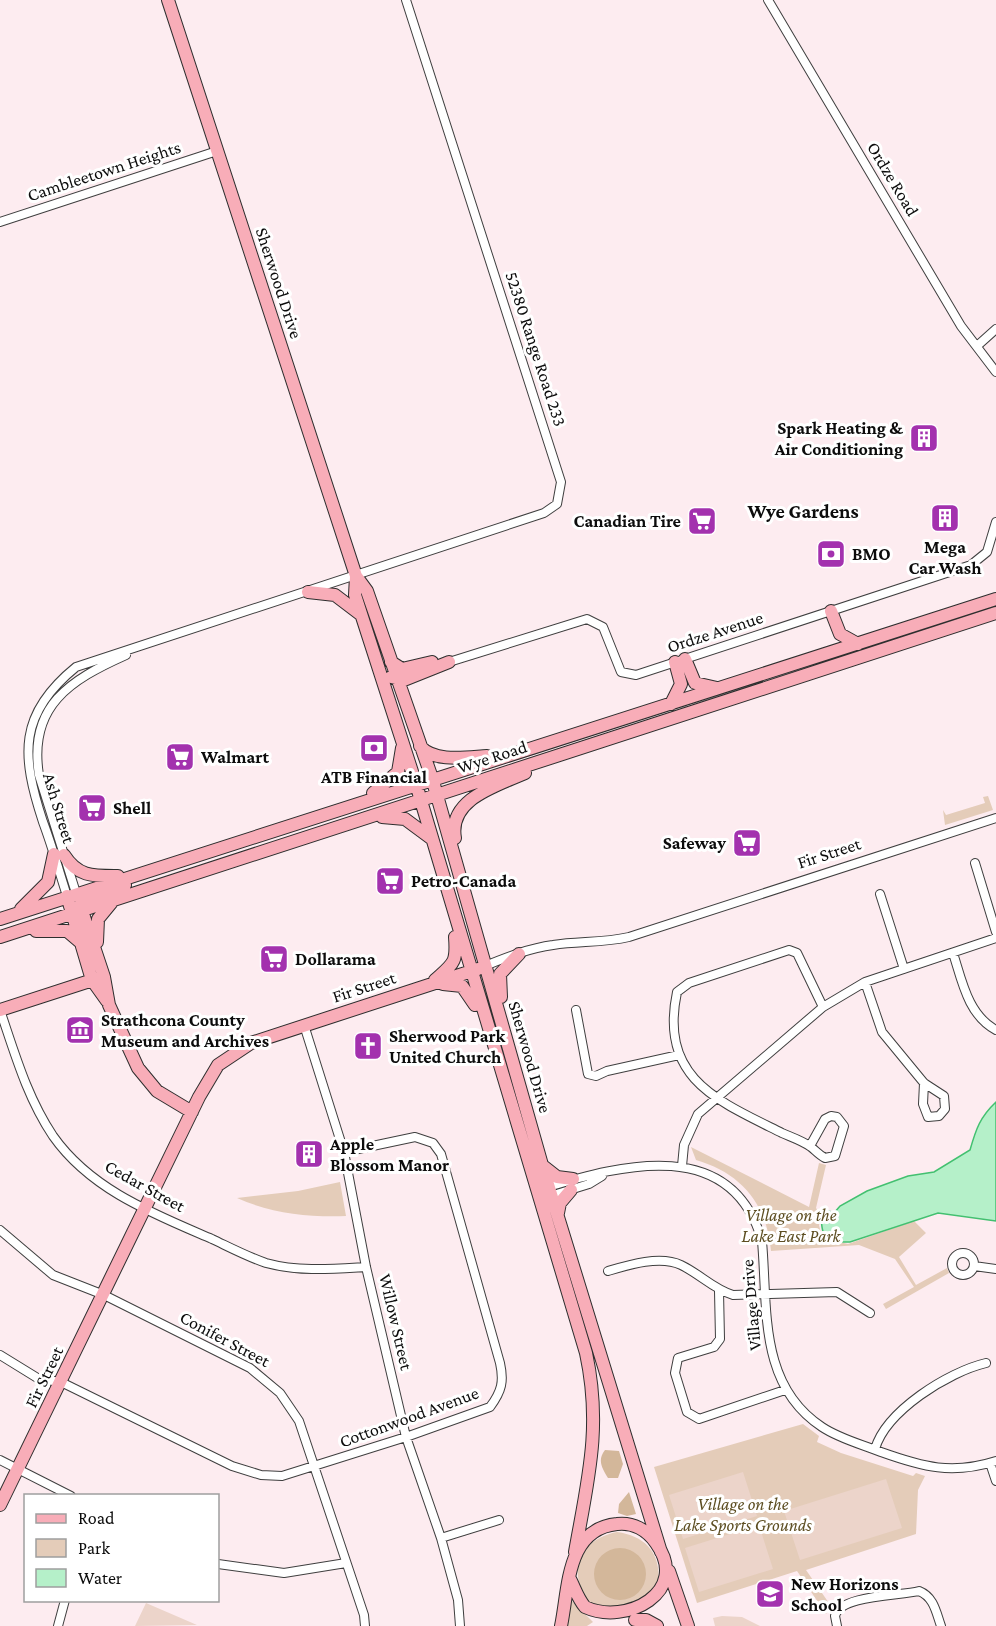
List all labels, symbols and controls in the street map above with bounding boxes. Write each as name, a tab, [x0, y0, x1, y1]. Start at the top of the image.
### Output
street label: Cambleetown Heights	[25, 137, 183, 205]
street label: Ordze Road	[863, 138, 923, 220]
street label: Sherwood Drive	[252, 225, 306, 341]
street label: 52380 Range Road 233	[502, 269, 570, 429]
place label: Spark Heating & Air Conditioning	[774, 418, 903, 459]
building icon: Spark Heating & Air Conditioning	[908, 422, 940, 454]
district label: Wye Gardens	[746, 500, 859, 522]
building icon: Mega Car Wash	[929, 502, 961, 534]
supermarket icon: Canadian Tire	[686, 505, 718, 537]
place label: Canadian Tire	[574, 511, 681, 531]
place label: Mega Car Wash	[909, 537, 982, 578]
bank icon: BMO	[815, 538, 847, 570]
place label: BMO	[852, 544, 891, 564]
street label: Ordze Avenue	[665, 607, 765, 657]
bank icon: ATB Financial	[358, 732, 390, 764]
street label: Wye Road	[455, 736, 530, 778]
supermarket icon: Walmart	[164, 741, 196, 773]
place label: Walmart	[200, 747, 269, 767]
place label: ATB Financial	[320, 767, 427, 787]
street label: Ash Street	[39, 770, 79, 847]
supermarket icon: Shell	[76, 792, 108, 824]
place label: Shell	[113, 798, 151, 818]
supermarket icon: Safeway	[731, 827, 763, 859]
place label: Safeway	[663, 833, 726, 853]
street label: Fir Street	[795, 833, 864, 873]
supermarket icon: Petro-Canada	[374, 865, 406, 897]
place label: Petro-Canada	[411, 871, 516, 891]
supermarket icon: Dollarama	[258, 943, 290, 975]
place label: Dollarama	[295, 949, 376, 969]
street label: Fir Street	[330, 967, 399, 1007]
street label: Sherwood Drive	[504, 999, 556, 1115]
place label: Strathcona County Museum and Archives	[101, 1010, 269, 1051]
museum icon: Strathcona County Museum and Archives	[64, 1014, 96, 1046]
place label: Sherwood Park United Church	[389, 1026, 506, 1067]
church icon: Sherwood Park United Church	[352, 1030, 384, 1062]
place label: Apple Blossom Manor	[329, 1134, 449, 1175]
building icon: Apple Blossom Manor	[293, 1138, 325, 1170]
street label: Cedar Street	[102, 1156, 189, 1217]
park label: Village on the Lake East Park	[742, 1205, 842, 1246]
street label: Village Drive	[737, 1258, 765, 1351]
street label: Willow Street	[375, 1272, 417, 1373]
street label: Conifer Street	[177, 1307, 274, 1372]
street label: Fir Street	[21, 1342, 68, 1411]
street label: Cottonwood Avenue	[337, 1382, 481, 1451]
legend	[24, 1494, 219, 1602]
park label: Village on the Lake Sports Grounds	[674, 1494, 812, 1535]
text: Road	[78, 1508, 115, 1528]
text: Park	[78, 1538, 110, 1558]
text: Water	[78, 1568, 123, 1588]
place label: New Horizons School	[791, 1574, 899, 1615]
school or university icon: New Horizons School	[754, 1578, 786, 1610]

